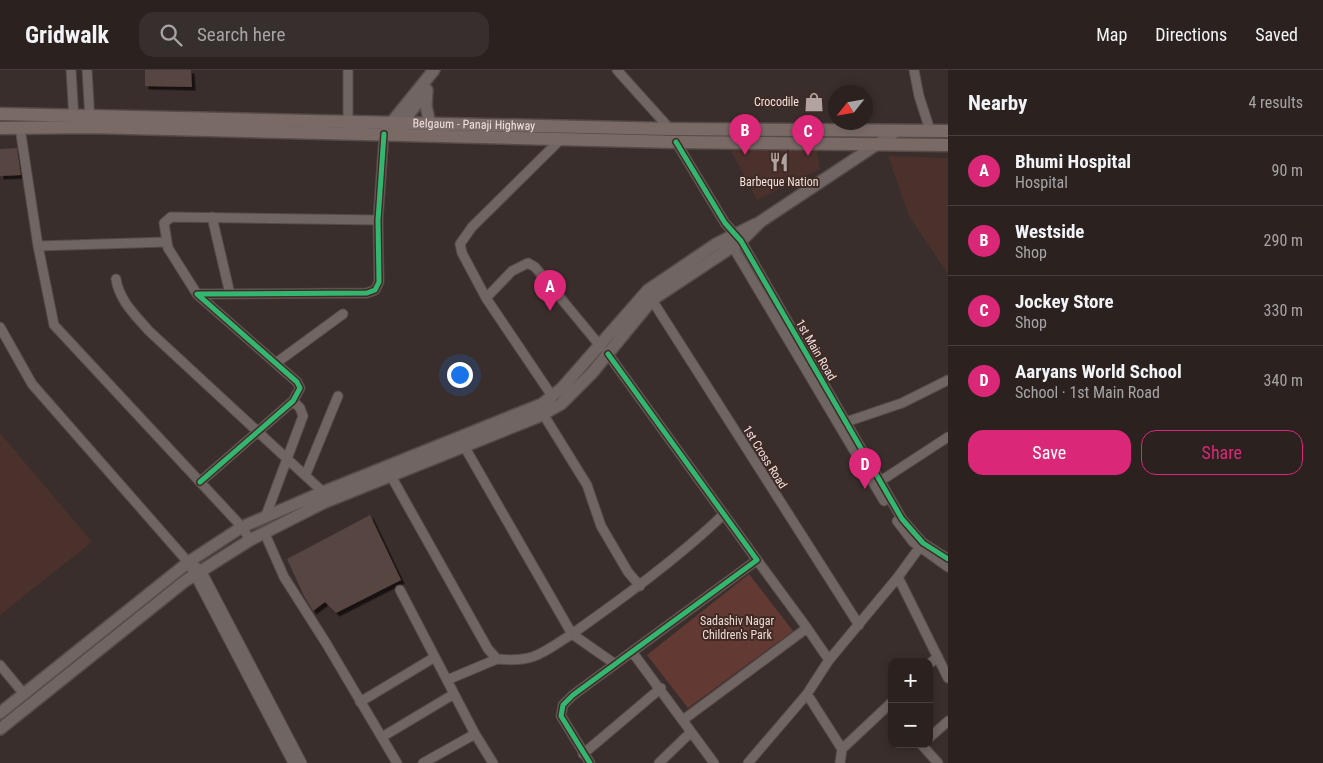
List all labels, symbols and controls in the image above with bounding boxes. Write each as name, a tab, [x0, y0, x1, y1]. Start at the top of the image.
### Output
search box	[139, 12, 489, 57]
text: Gridwalk	[25, 21, 109, 49]
icon: search	[157, 21, 185, 49]
text: Search here	[197, 23, 285, 46]
text: Map	[1096, 24, 1127, 45]
text: Directions	[1155, 24, 1227, 45]
text: Saved	[1255, 24, 1298, 45]
north arrow	[828, 85, 873, 130]
shop icon: Crocodile	[803, 91, 825, 113]
text: Nearby	[968, 91, 1027, 115]
text: 4 results	[1248, 93, 1303, 112]
place label: Crocodile	[754, 95, 799, 109]
pin: B	[729, 114, 761, 155]
pin: C	[792, 115, 824, 156]
street label: Belgaum - Panaji Highway	[412, 116, 535, 133]
text: Bhumi Hospital	[1015, 150, 1131, 173]
restaurant icon: Barbeque Nation	[768, 151, 790, 173]
text: A	[979, 161, 989, 180]
text: 90 m	[1271, 161, 1303, 180]
text: Hospital	[1015, 173, 1068, 192]
place label: Barbeque Nation	[739, 175, 819, 189]
text: Westside	[1015, 220, 1084, 243]
text: B	[980, 231, 988, 250]
text: 290 m	[1264, 231, 1303, 250]
text: Shop	[1015, 243, 1047, 262]
pin: A	[534, 270, 566, 311]
text: Jockey Store	[1015, 290, 1114, 313]
text: C	[979, 301, 989, 320]
text: 330 m	[1264, 301, 1303, 320]
text: Shop	[1015, 313, 1047, 332]
street label: 1st Main Road	[793, 317, 839, 383]
text: Aaryans World School	[1015, 360, 1182, 383]
your location	[447, 362, 473, 388]
text: D	[979, 371, 989, 390]
text: 340 m	[1264, 371, 1303, 390]
text: School · 1st Main Road	[1015, 383, 1160, 402]
street label: 1st Cross Road	[740, 423, 790, 491]
button: Save	[968, 430, 1131, 475]
button: Share	[1141, 430, 1303, 475]
pin: D	[849, 448, 881, 489]
park label: Sadashiv Nagar Children's Park	[700, 614, 774, 642]
map controls	[888, 658, 933, 748]
button: +	[888, 658, 933, 703]
button: −	[888, 703, 933, 748]

